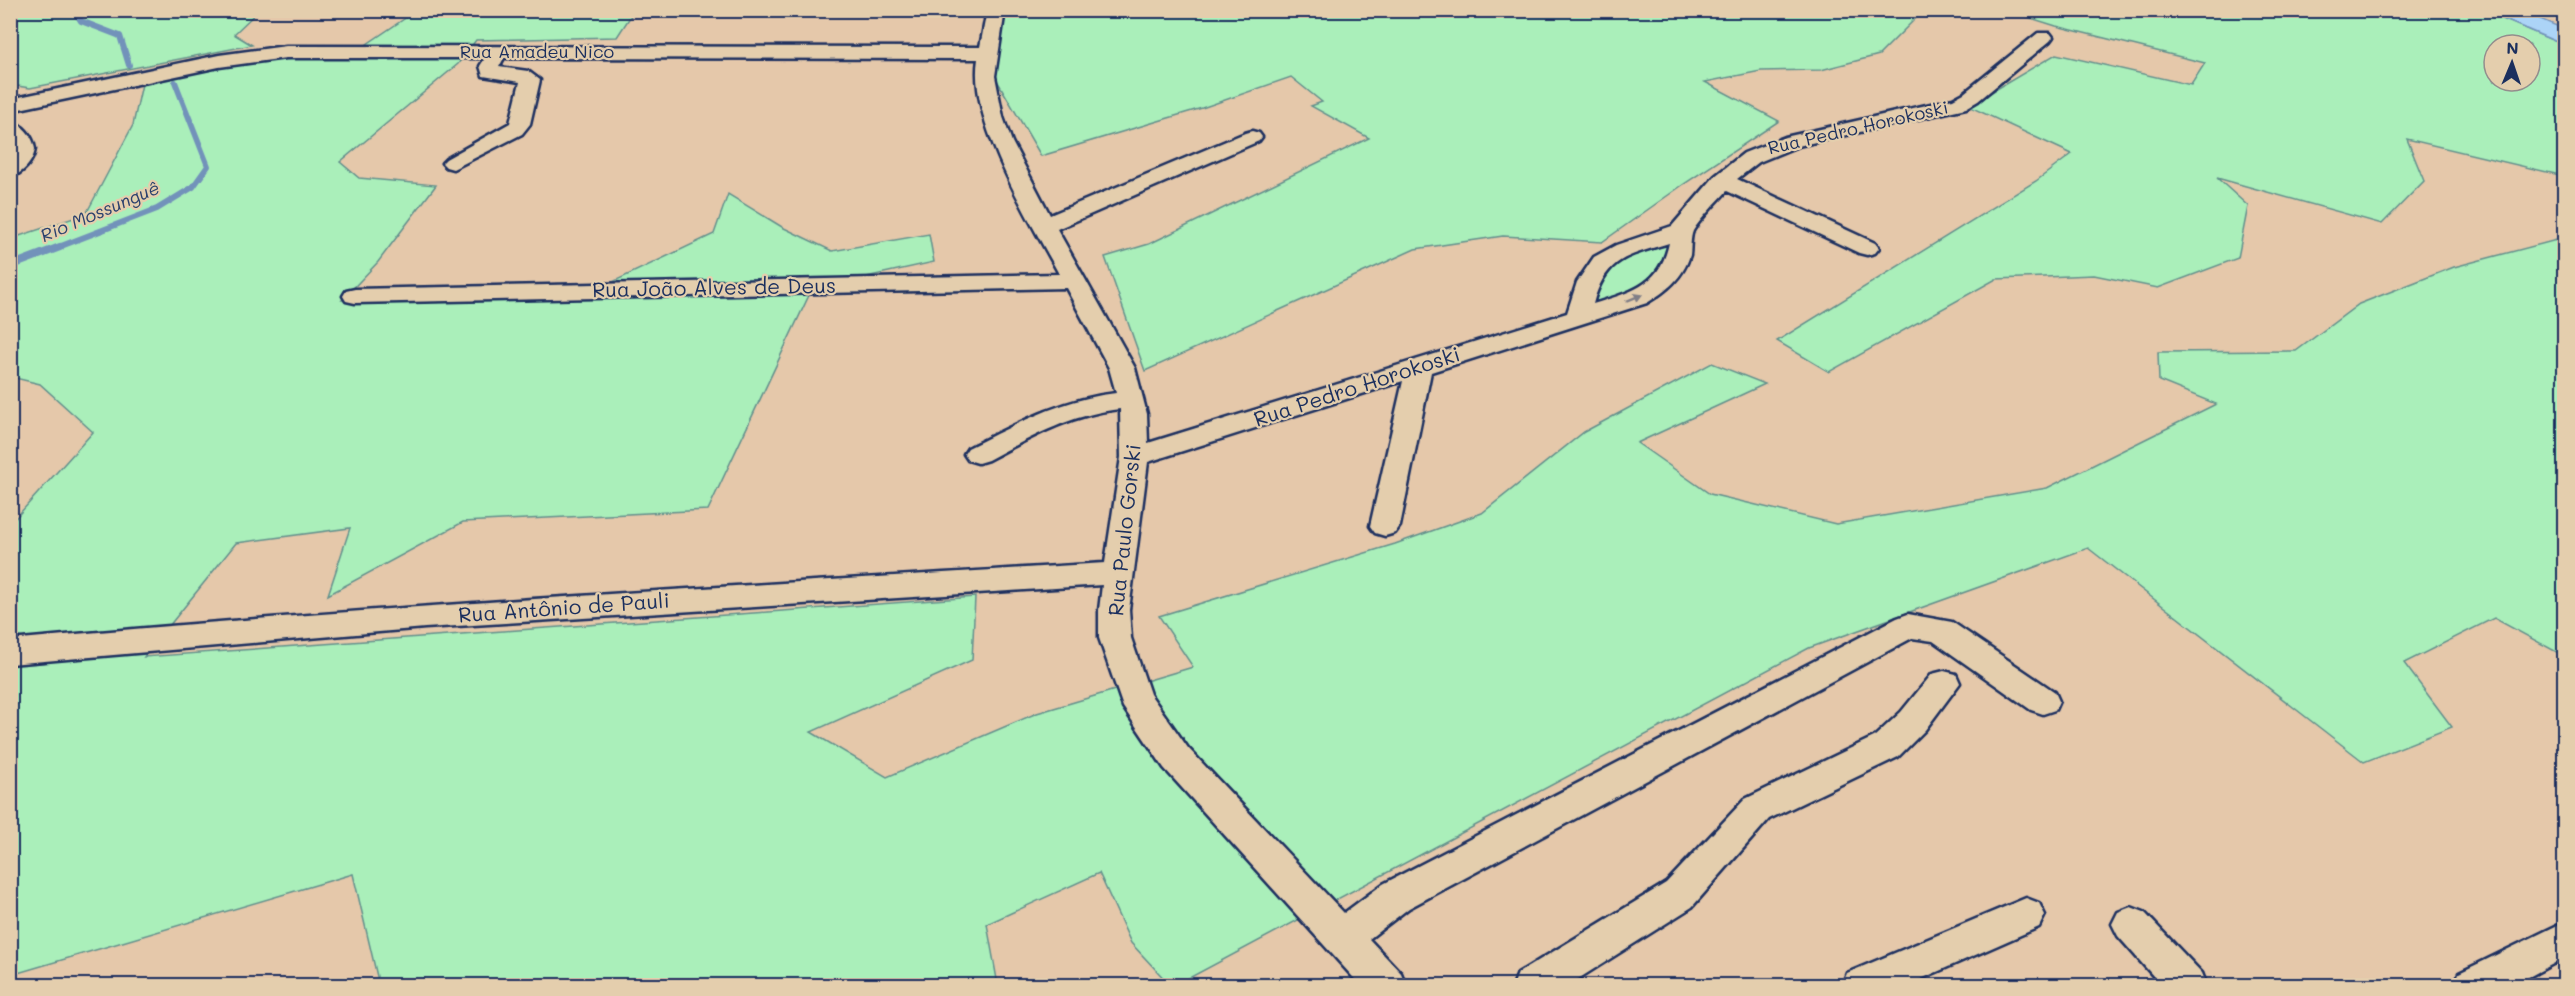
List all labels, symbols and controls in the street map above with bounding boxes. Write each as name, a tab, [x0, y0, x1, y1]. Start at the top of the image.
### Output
north arrow	[2482, 33, 2542, 93]
text: N	[2506, 37, 2519, 58]
street label: Rua Amadeu Nico	[460, 39, 615, 63]
street label: Rua Pedro Horokoski	[1765, 95, 1950, 159]
water label: Rio Mossunguê	[36, 175, 163, 247]
street label: Rua João Alves de Deus	[592, 271, 836, 302]
one-way arrow	[1625, 293, 1643, 303]
street label: Rua Pedro Horokoski	[1250, 339, 1463, 432]
street label: Rua Paulo Gorski	[1101, 442, 1146, 617]
street label: Rua Antônio de Pauli	[457, 586, 671, 627]

